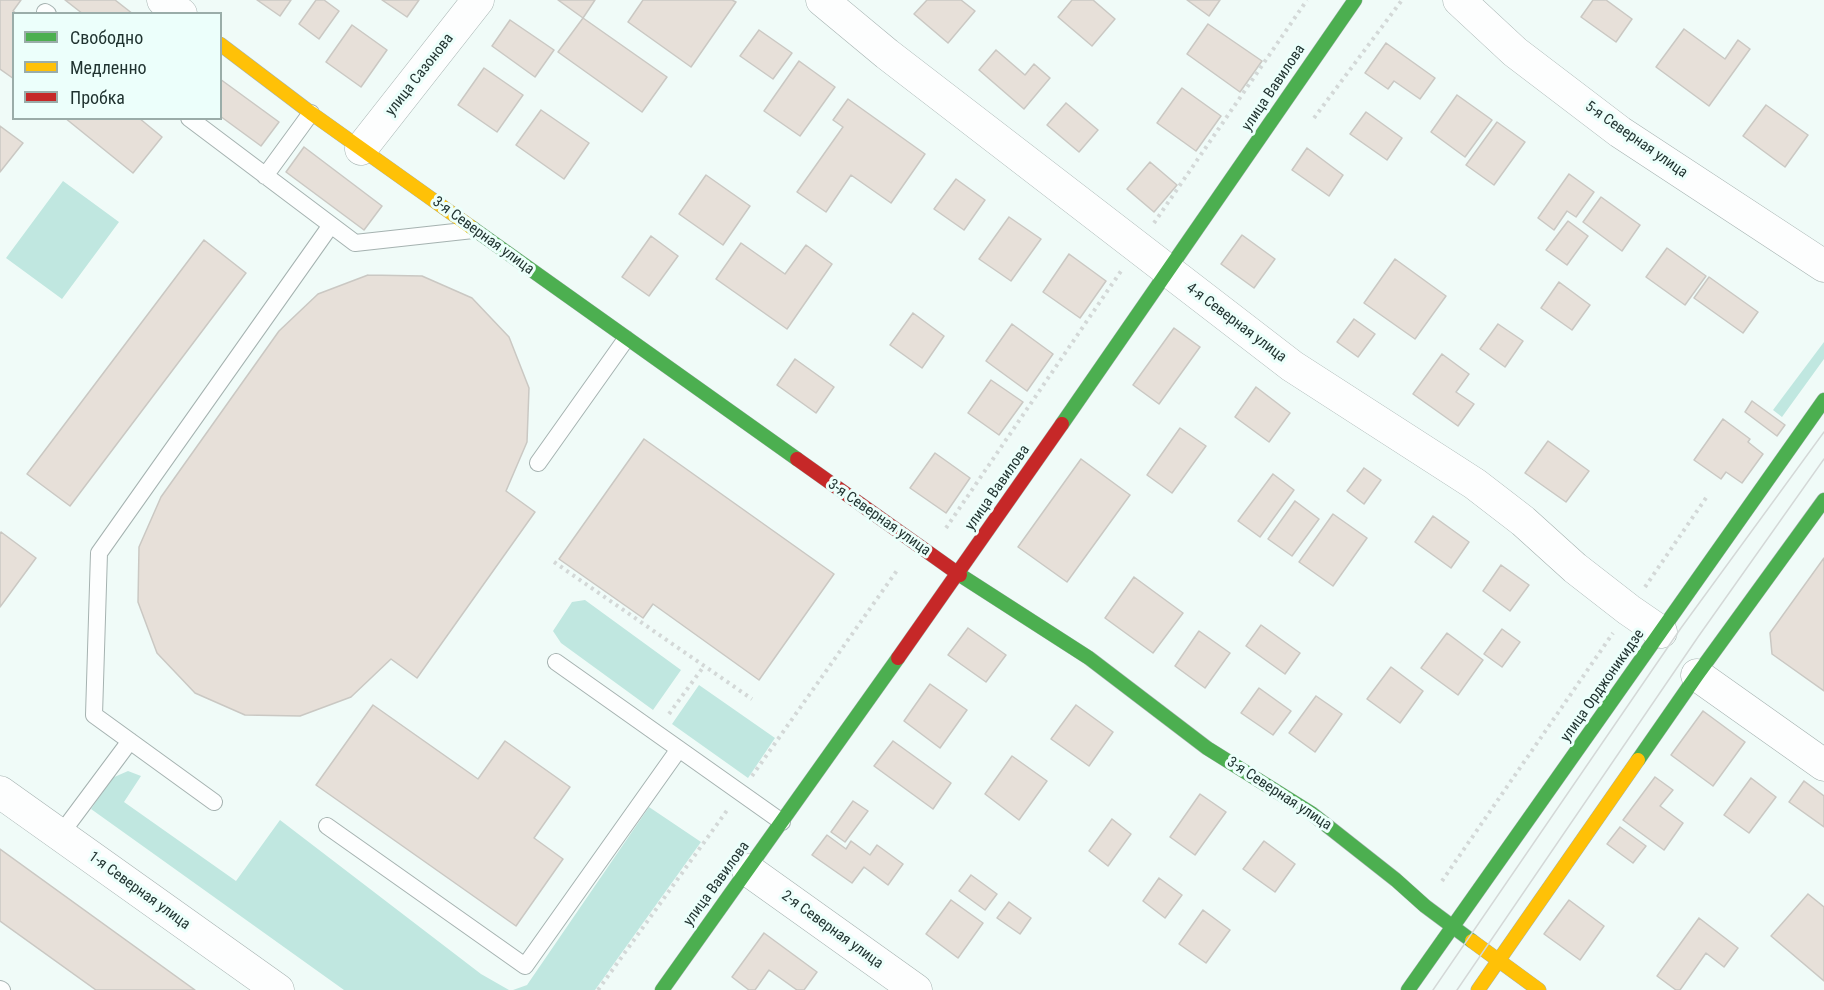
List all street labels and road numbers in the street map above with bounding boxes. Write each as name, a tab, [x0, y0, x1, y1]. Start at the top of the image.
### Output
street label: улица Сазонова	[382, 30, 458, 120]
street label: улица Вавилова	[1239, 41, 1309, 135]
street label: 5-я Северная улица	[1581, 98, 1691, 182]
street label: 3-я Северная улица	[429, 193, 537, 279]
street label: 4-я Северная улица	[1182, 279, 1290, 367]
street label: улица Вавилова	[962, 442, 1034, 534]
street label: 3-я Северная улица	[824, 476, 934, 560]
street label: улица Орджоникидзе	[1557, 626, 1649, 746]
street label: 3-я Северная улица	[1223, 753, 1335, 835]
street label: улица Вавилова	[680, 838, 754, 930]
street label: 1-я Северная улица	[85, 848, 193, 934]
street label: 2-я Северная улица	[778, 887, 886, 973]

